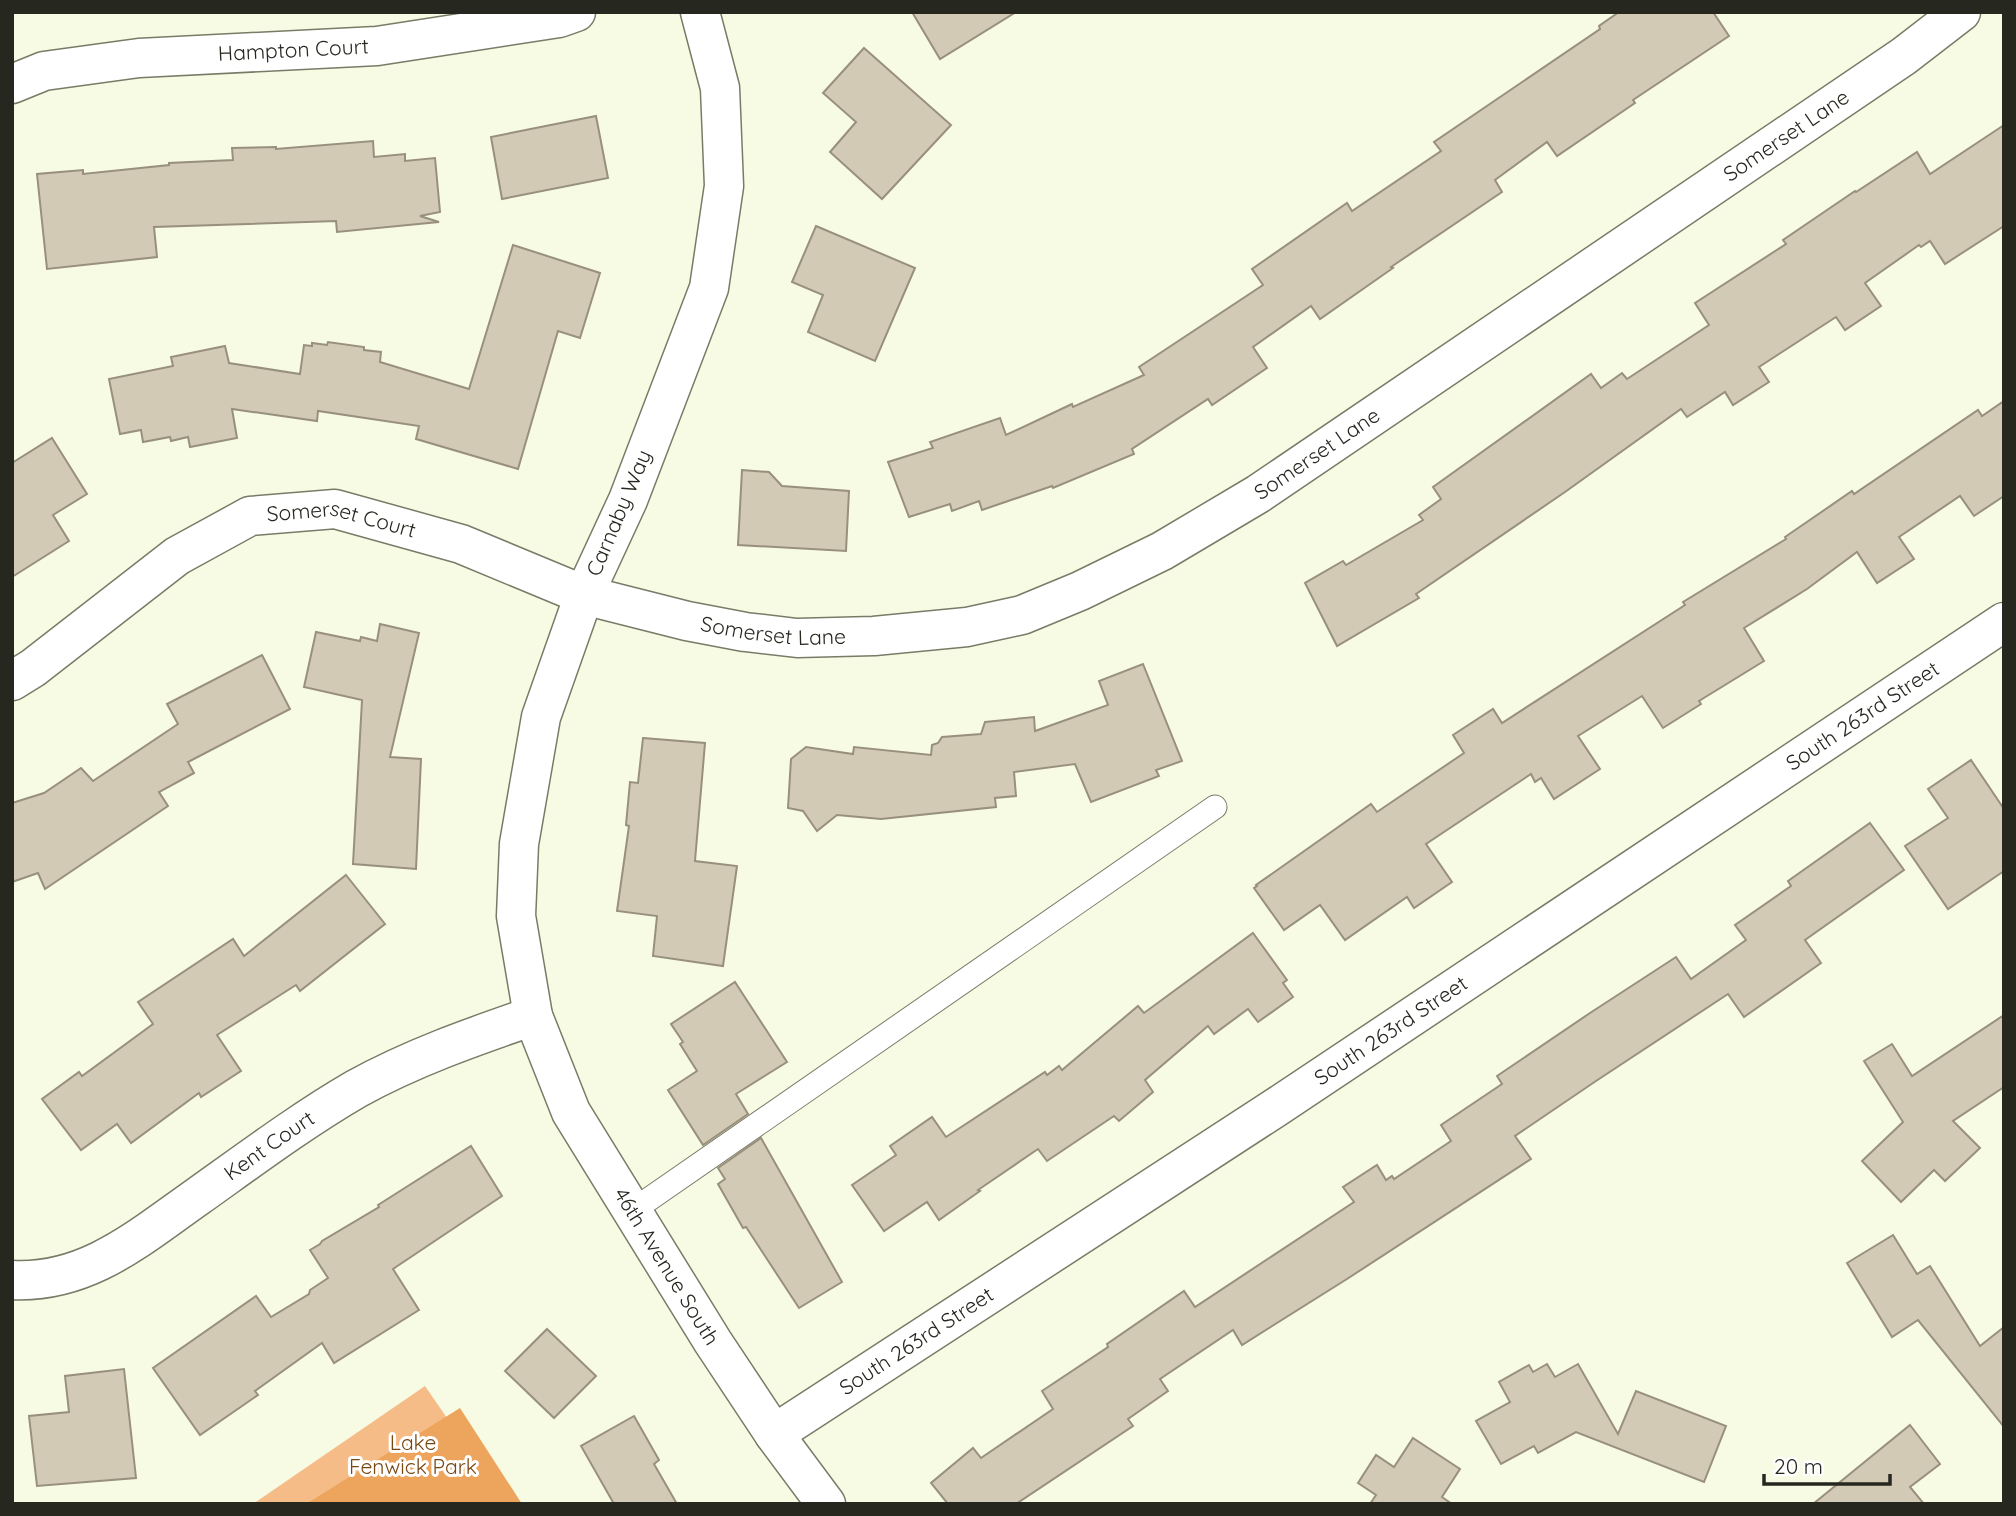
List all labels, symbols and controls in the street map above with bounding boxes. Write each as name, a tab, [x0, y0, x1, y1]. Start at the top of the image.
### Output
street label: Hampton Court	[217, 32, 369, 66]
street label: Somerset Lane	[1718, 83, 1854, 187]
street label: Somerset Lane	[1249, 401, 1384, 505]
street label: Carnaby Way	[580, 446, 656, 580]
street label: Somerset Court	[266, 494, 419, 543]
street label: Somerset Lane	[699, 610, 846, 650]
street label: South 263rd Street	[1781, 655, 1944, 776]
street label: South 263rd Street	[1309, 970, 1472, 1090]
street label: Kent Court	[219, 1104, 319, 1185]
street label: 46th Avenue South	[609, 1182, 726, 1350]
street label: South 263rd Street	[834, 1281, 998, 1400]
park label: Lake Fenwick Park	[349, 1429, 477, 1479]
scale bar	[1764, 1442, 1890, 1486]
text: 20 m	[1774, 1453, 1823, 1479]

